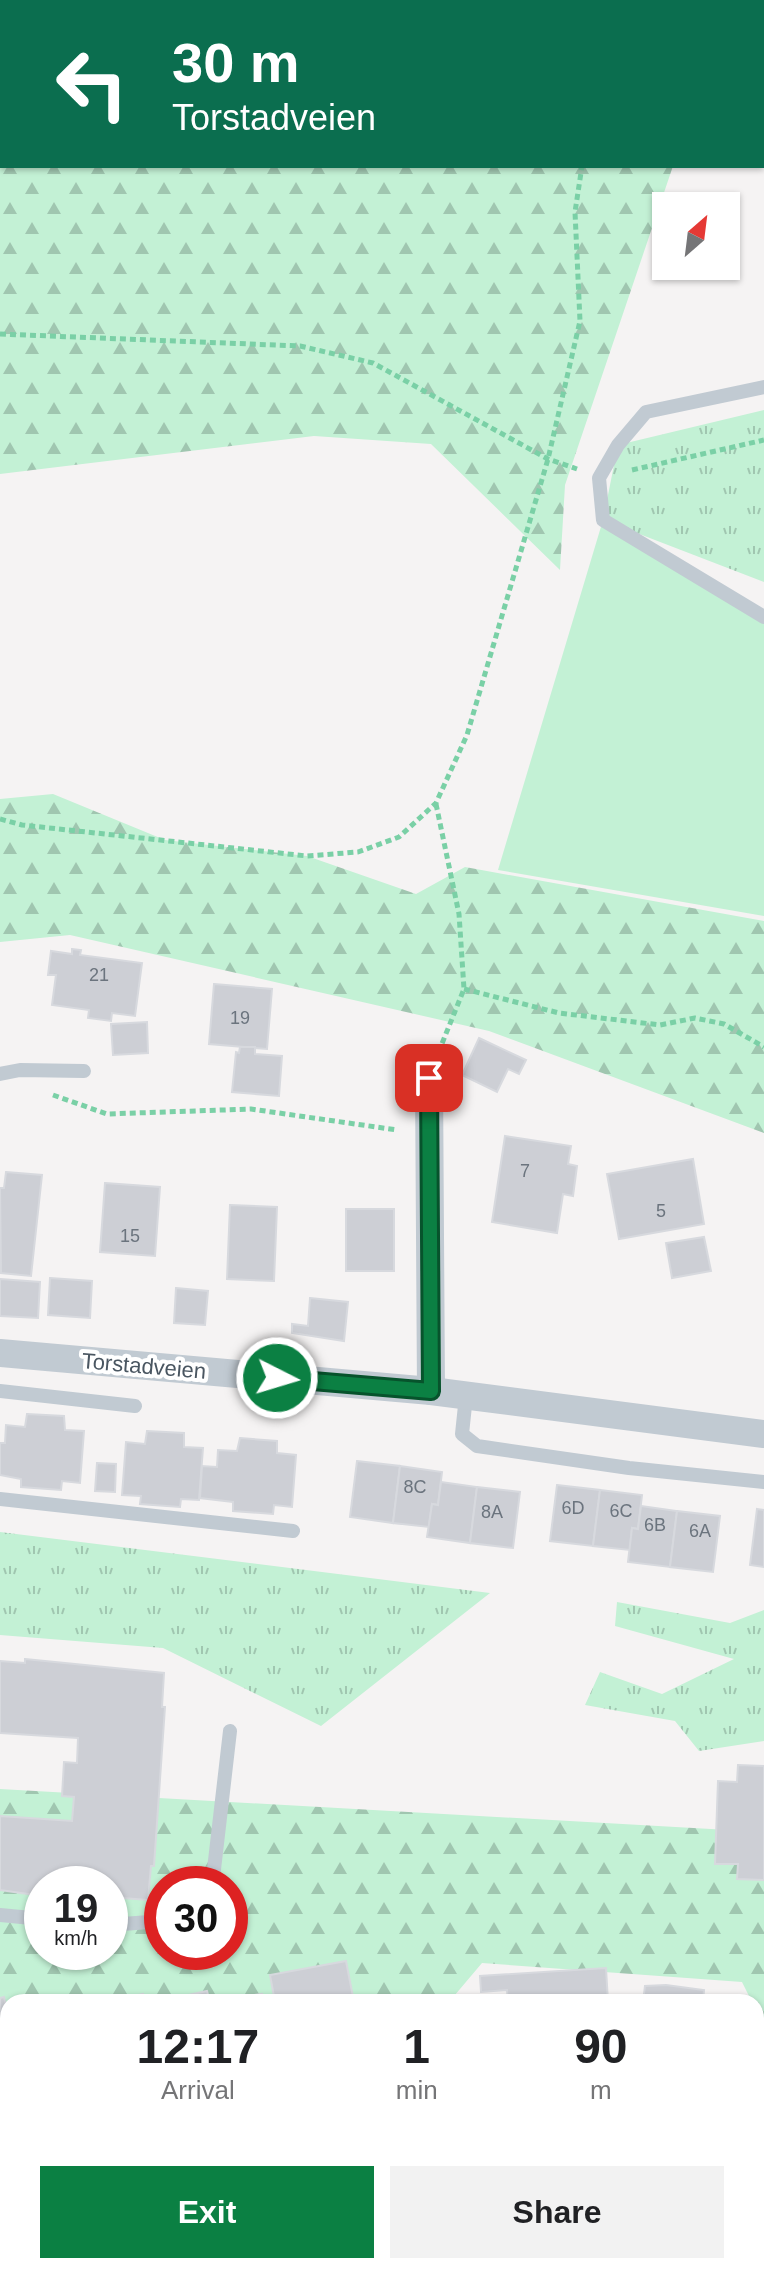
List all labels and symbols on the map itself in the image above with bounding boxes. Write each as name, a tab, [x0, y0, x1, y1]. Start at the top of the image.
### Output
north arrow	[652, 192, 740, 280]
house number: 21	[89, 965, 109, 985]
house number: 19	[230, 1008, 250, 1028]
pin	[395, 1044, 463, 1112]
house number: 7	[520, 1161, 530, 1181]
house number: 5	[656, 1201, 666, 1221]
house number: 15	[120, 1226, 140, 1246]
position arrow	[235, 1336, 319, 1420]
street label: Torstadveien	[81, 1348, 207, 1384]
house number: 8C	[403, 1477, 427, 1497]
house number: 6D	[561, 1498, 585, 1518]
house number: 6C	[609, 1501, 633, 1521]
house number: 8A	[481, 1502, 503, 1522]
house number: 6B	[644, 1515, 666, 1535]
house number: 6A	[689, 1521, 711, 1541]
speed limit sign: 30	[144, 1866, 248, 1970]

